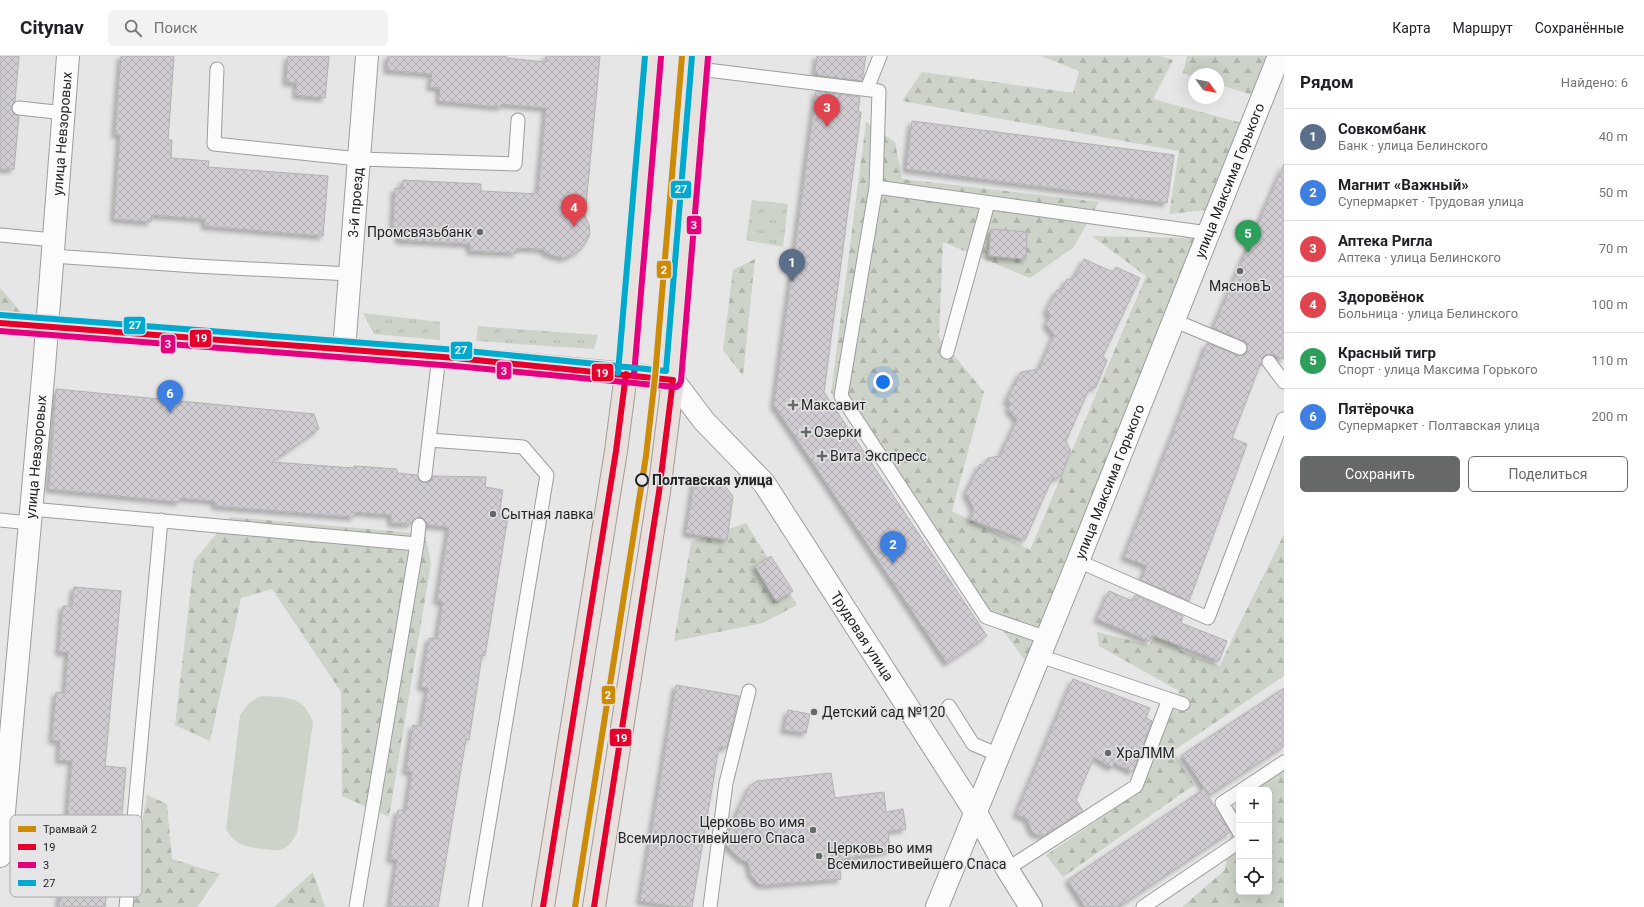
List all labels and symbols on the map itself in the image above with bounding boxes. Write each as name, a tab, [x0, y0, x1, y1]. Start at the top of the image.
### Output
north arrow	[1188, 68, 1224, 104]
street label: улица Невзоровых	[49, 71, 75, 196]
pin: 3	[814, 94, 840, 127]
street label: улица Максима Горького	[1191, 101, 1267, 260]
street label: 3-й проезд	[345, 166, 366, 238]
line badge: 27	[670, 180, 692, 199]
text: 27	[675, 183, 687, 196]
pin: 4	[561, 194, 587, 227]
line badge: 3	[686, 215, 702, 235]
text: 3	[691, 219, 697, 232]
pin: 5	[1235, 220, 1261, 253]
place label: Промсвязьбанк	[367, 224, 472, 240]
marker: Промсвязьбанк	[475, 227, 485, 237]
pin: 1	[779, 249, 805, 282]
line badge: 2	[656, 260, 672, 279]
text: 2	[661, 264, 667, 277]
marker: МясновЪ	[1235, 266, 1245, 276]
place label: МясновЪ	[1209, 278, 1271, 294]
line badge: 27	[123, 316, 146, 335]
text: 27	[129, 319, 141, 332]
line badge: 19	[189, 329, 212, 348]
text: 19	[195, 332, 207, 345]
line badge: 3	[160, 334, 176, 354]
text: 3	[165, 338, 171, 351]
line badge: 27	[450, 341, 473, 360]
text: 27	[455, 344, 467, 357]
line badge: 3	[496, 361, 512, 380]
line badge: 19	[591, 363, 614, 382]
text: 3	[501, 365, 507, 378]
text: 19	[596, 367, 608, 380]
your location	[873, 372, 893, 392]
pin: 6	[157, 380, 183, 413]
street label: улица Невзоровых	[22, 394, 49, 519]
place label: Максавит	[801, 397, 866, 413]
marker: Максавит	[788, 400, 798, 410]
street label: улица Максима Горького	[1072, 402, 1148, 561]
place label: Озерки	[814, 424, 862, 440]
marker: Озерки	[801, 427, 811, 437]
place label: Вита Экспресс	[830, 448, 927, 464]
marker: Вита Экспресс	[817, 451, 827, 461]
place label: Полтавская улица	[652, 472, 773, 488]
marker: Полтавская улица	[635, 473, 649, 487]
place label: Сытная лавка	[501, 506, 593, 522]
marker: Сытная лавка	[488, 509, 498, 519]
pin: 2	[880, 531, 906, 564]
street label: Трудовая улица	[828, 588, 897, 684]
line badge: 2	[601, 685, 616, 705]
text: 2	[605, 689, 611, 702]
place label: Детский сад №120	[822, 704, 946, 720]
marker: Детский сад №120	[809, 707, 819, 717]
line badge: 19	[609, 728, 632, 747]
text: 19	[615, 732, 627, 745]
place label: ХраЛММ	[1116, 745, 1175, 761]
marker: ХраЛММ	[1103, 748, 1113, 758]
place label: Церковь во имя Всемирлостивейшего Спаса	[618, 814, 805, 846]
legend	[10, 815, 142, 897]
text: Трамвай 2	[43, 823, 97, 836]
marker: Церковь во имя Всемирлостивейшего Спаса	[808, 825, 818, 835]
place label: Церковь во имя Всемилостивейшего Спаса	[827, 840, 1006, 872]
text: 19	[43, 841, 55, 854]
marker: Церковь во имя Всемилостивейшего Спаса	[814, 851, 824, 861]
text: 3	[43, 859, 49, 872]
text: 27	[43, 877, 55, 890]

